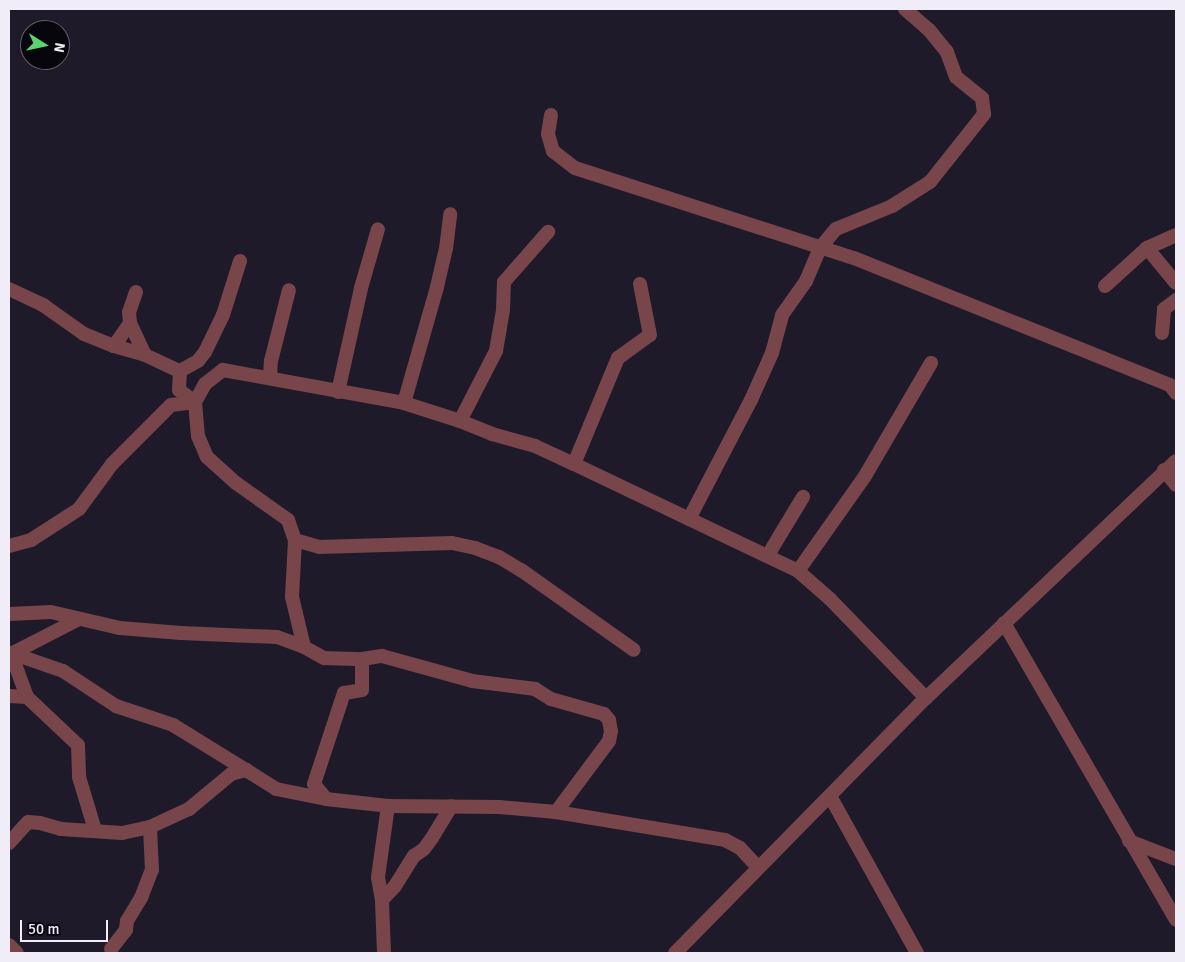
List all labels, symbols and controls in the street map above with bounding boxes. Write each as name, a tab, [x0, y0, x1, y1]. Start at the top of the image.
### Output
north arrow	[20, 20, 70, 70]
text: N	[50, 41, 68, 54]
scale bar	[22, 910, 110, 942]
text: 50 m	[28, 920, 59, 938]

